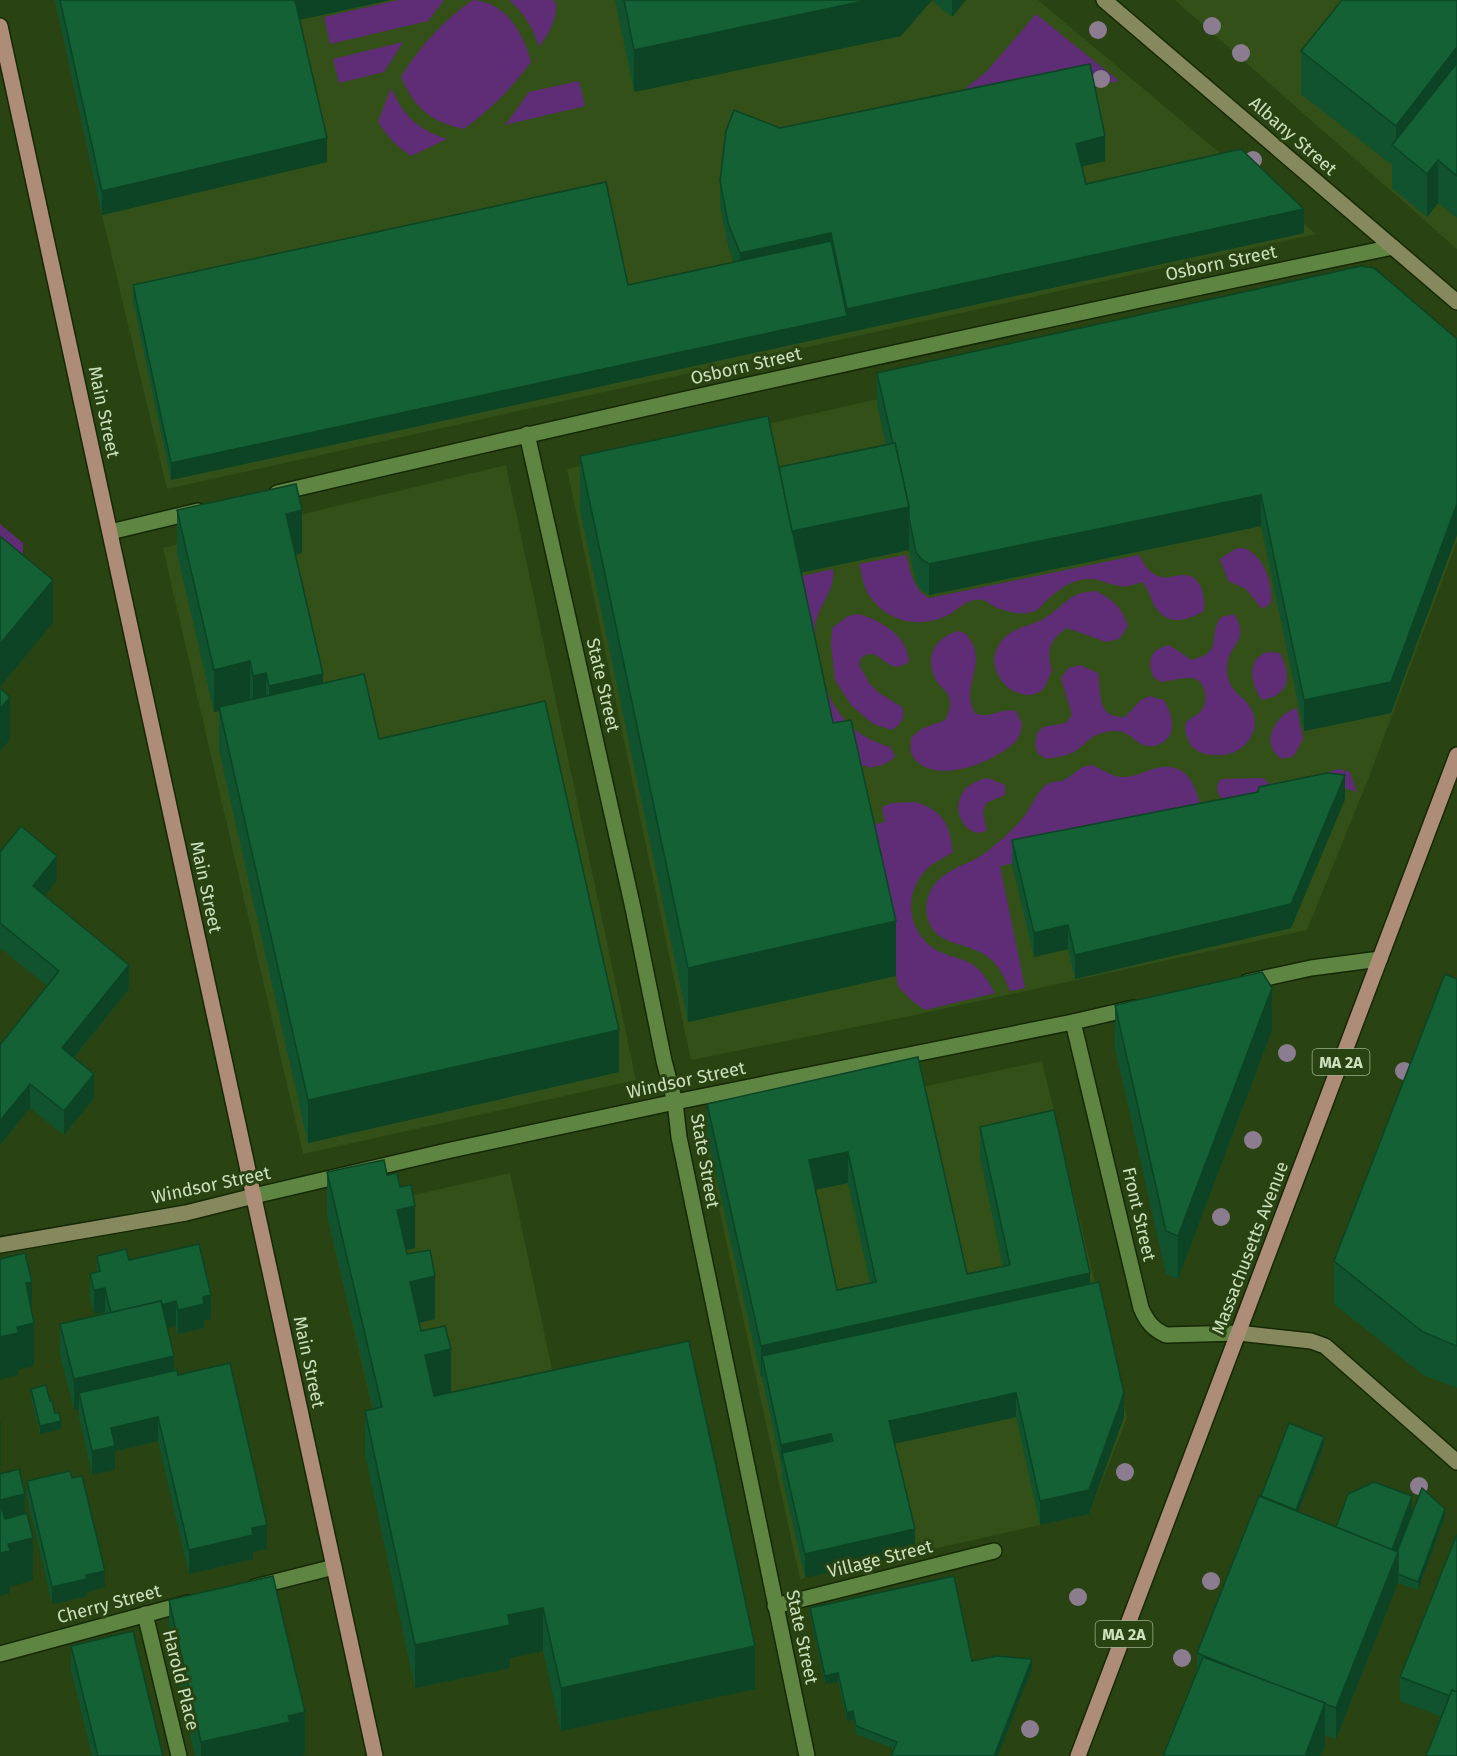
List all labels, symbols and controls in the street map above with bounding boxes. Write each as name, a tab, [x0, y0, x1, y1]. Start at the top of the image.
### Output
street label: Albany Street	[1245, 92, 1342, 180]
street label: Osborn Street	[1163, 240, 1279, 286]
street label: Osborn Street	[688, 342, 804, 389]
street label: Main Street	[84, 364, 125, 460]
street label: State Street	[582, 636, 625, 735]
street label: Main Street	[186, 839, 227, 935]
road number: MA 2A	[1312, 1049, 1370, 1075]
street label: Windsor Street	[625, 1057, 748, 1103]
street label: State Street	[686, 1112, 724, 1210]
street label: Massachusetts Avenue	[1207, 1158, 1293, 1338]
street label: Windsor Street	[150, 1162, 273, 1208]
street label: Front Street	[1118, 1165, 1161, 1264]
street label: Main Street	[289, 1314, 330, 1410]
street label: Village Street	[825, 1535, 935, 1583]
street label: Cherry Street	[55, 1579, 164, 1628]
street label: State Street	[781, 1588, 823, 1687]
road number: MA 2A	[1096, 1621, 1152, 1647]
street label: Harold Place	[158, 1627, 204, 1733]

